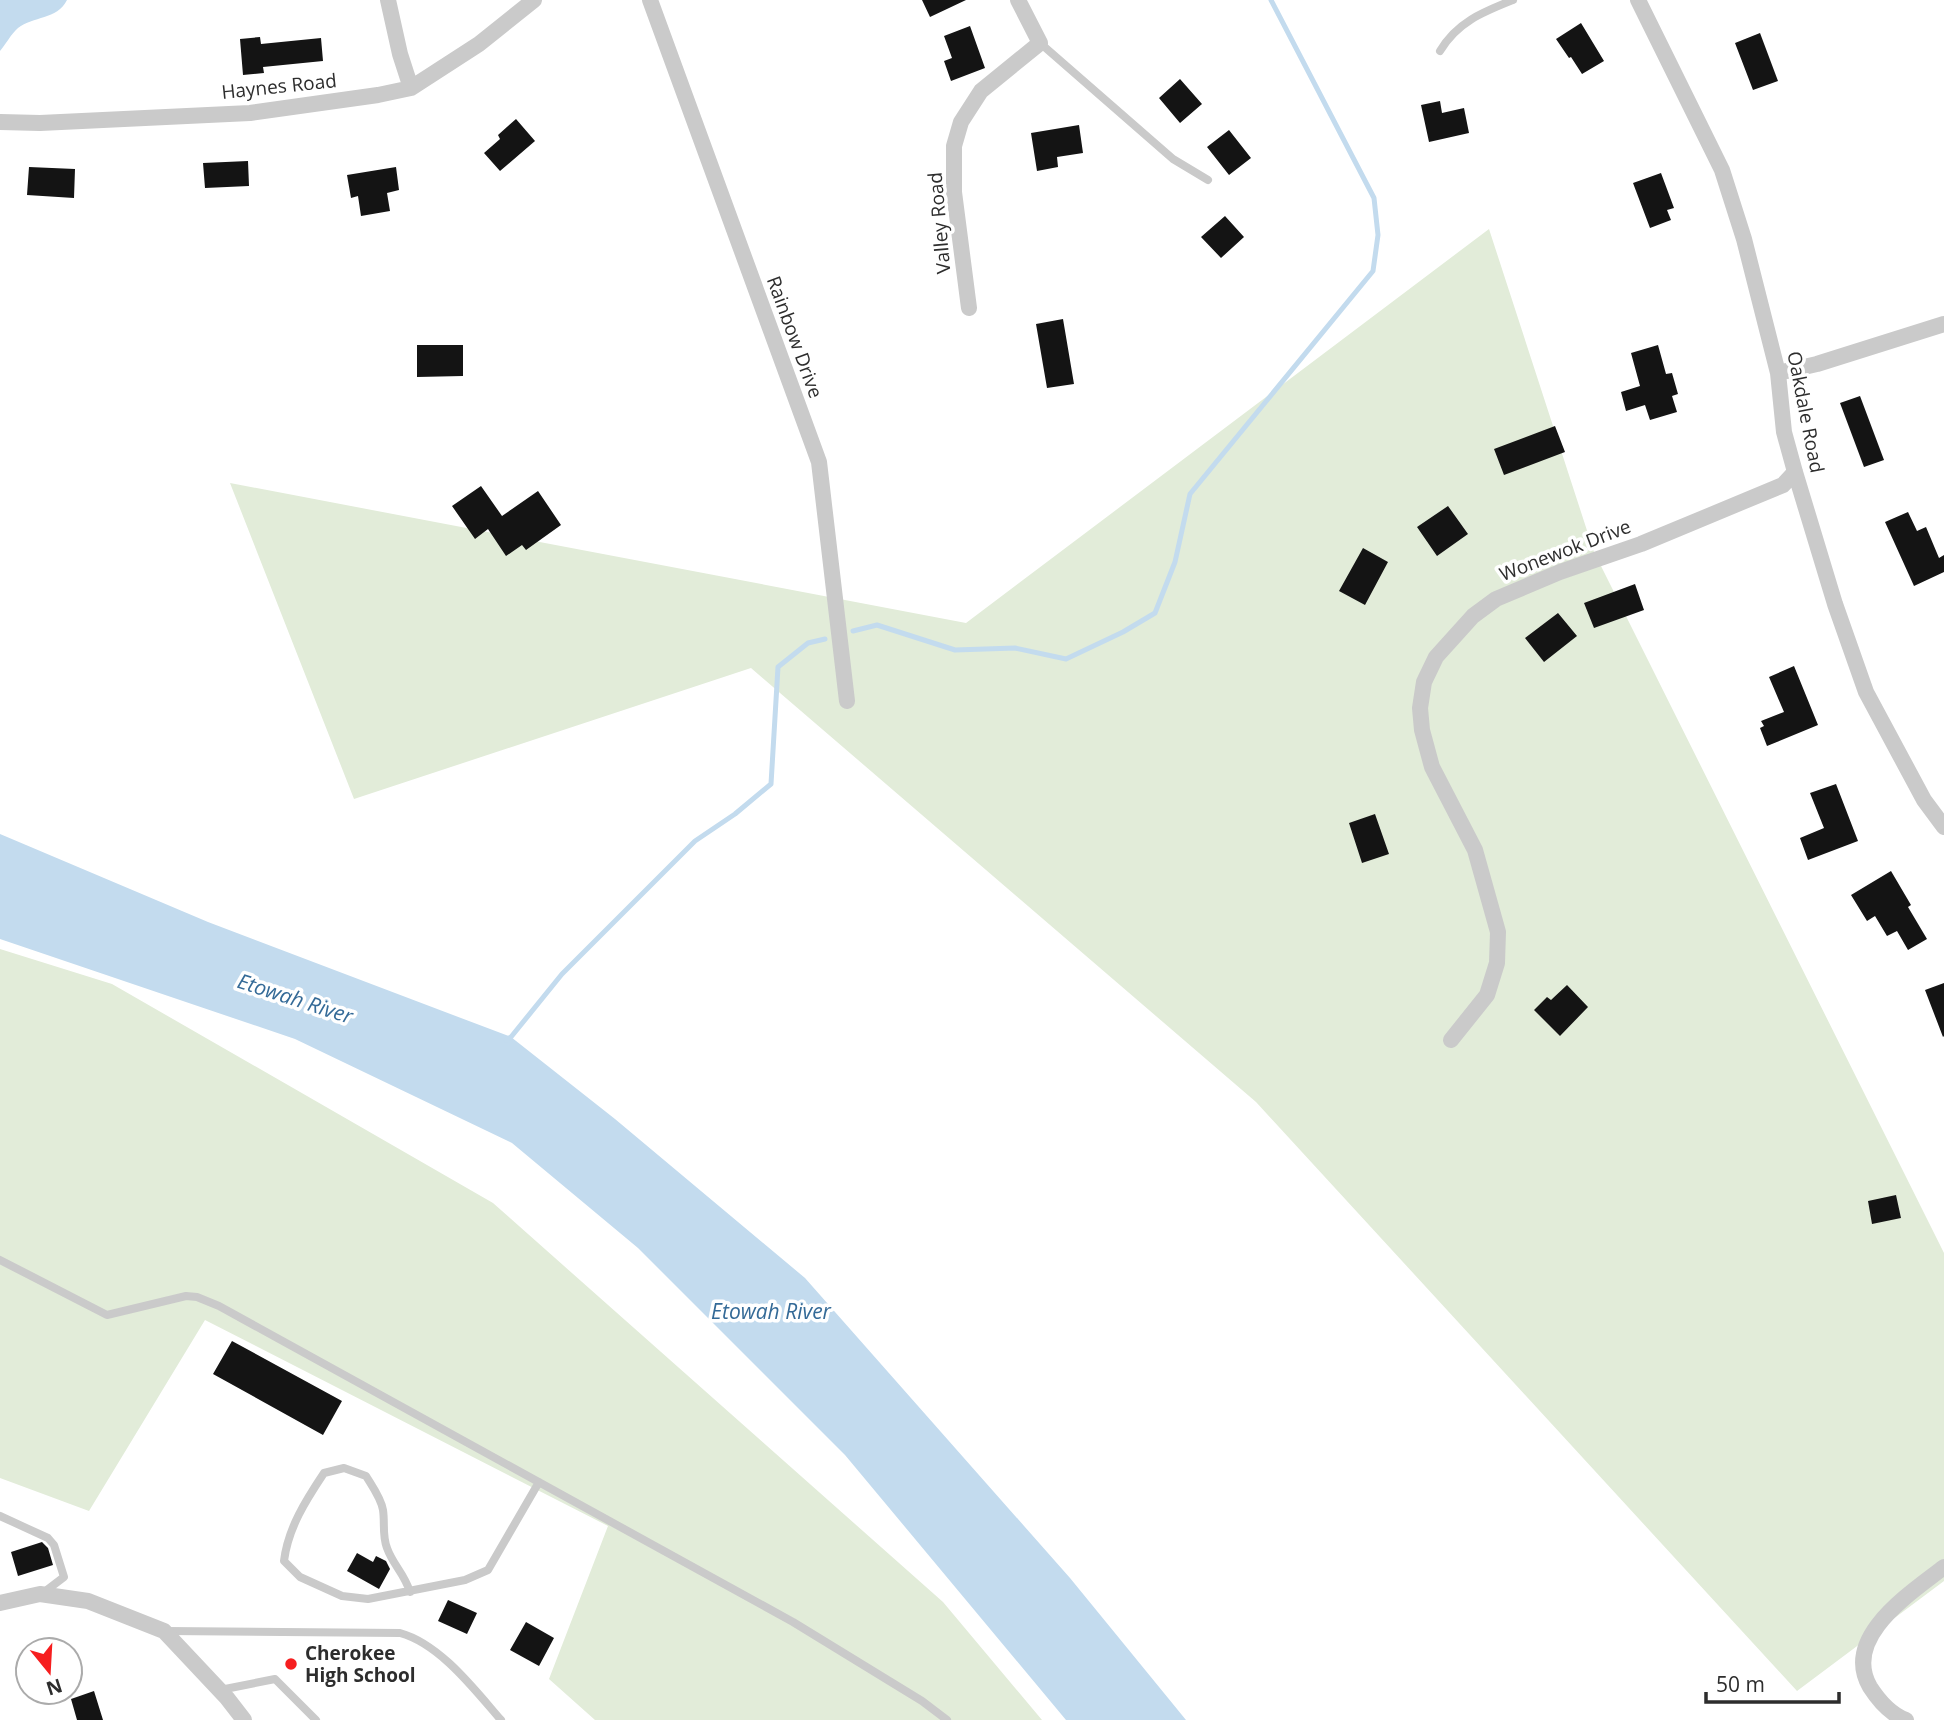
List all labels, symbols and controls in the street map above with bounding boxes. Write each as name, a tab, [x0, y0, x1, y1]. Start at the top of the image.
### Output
street label: Haynes Road	[220, 67, 338, 105]
street label: Valley Road	[922, 171, 956, 275]
street label: Rainbow Drive	[761, 272, 829, 402]
street label: Oakdale Road	[1781, 349, 1831, 475]
street label: Wonewok Drive	[1496, 513, 1634, 587]
water label: Etowah River	[234, 966, 357, 1030]
water label: Etowah River	[711, 1297, 832, 1325]
north arrow	[14, 1636, 84, 1706]
place label: Cherokee High School	[305, 1640, 416, 1688]
marker: Cherokee High School	[283, 1656, 299, 1672]
scale bar	[1706, 1660, 1839, 1704]
text: 50 m	[1716, 1670, 1765, 1698]
text: N	[43, 1672, 66, 1702]

